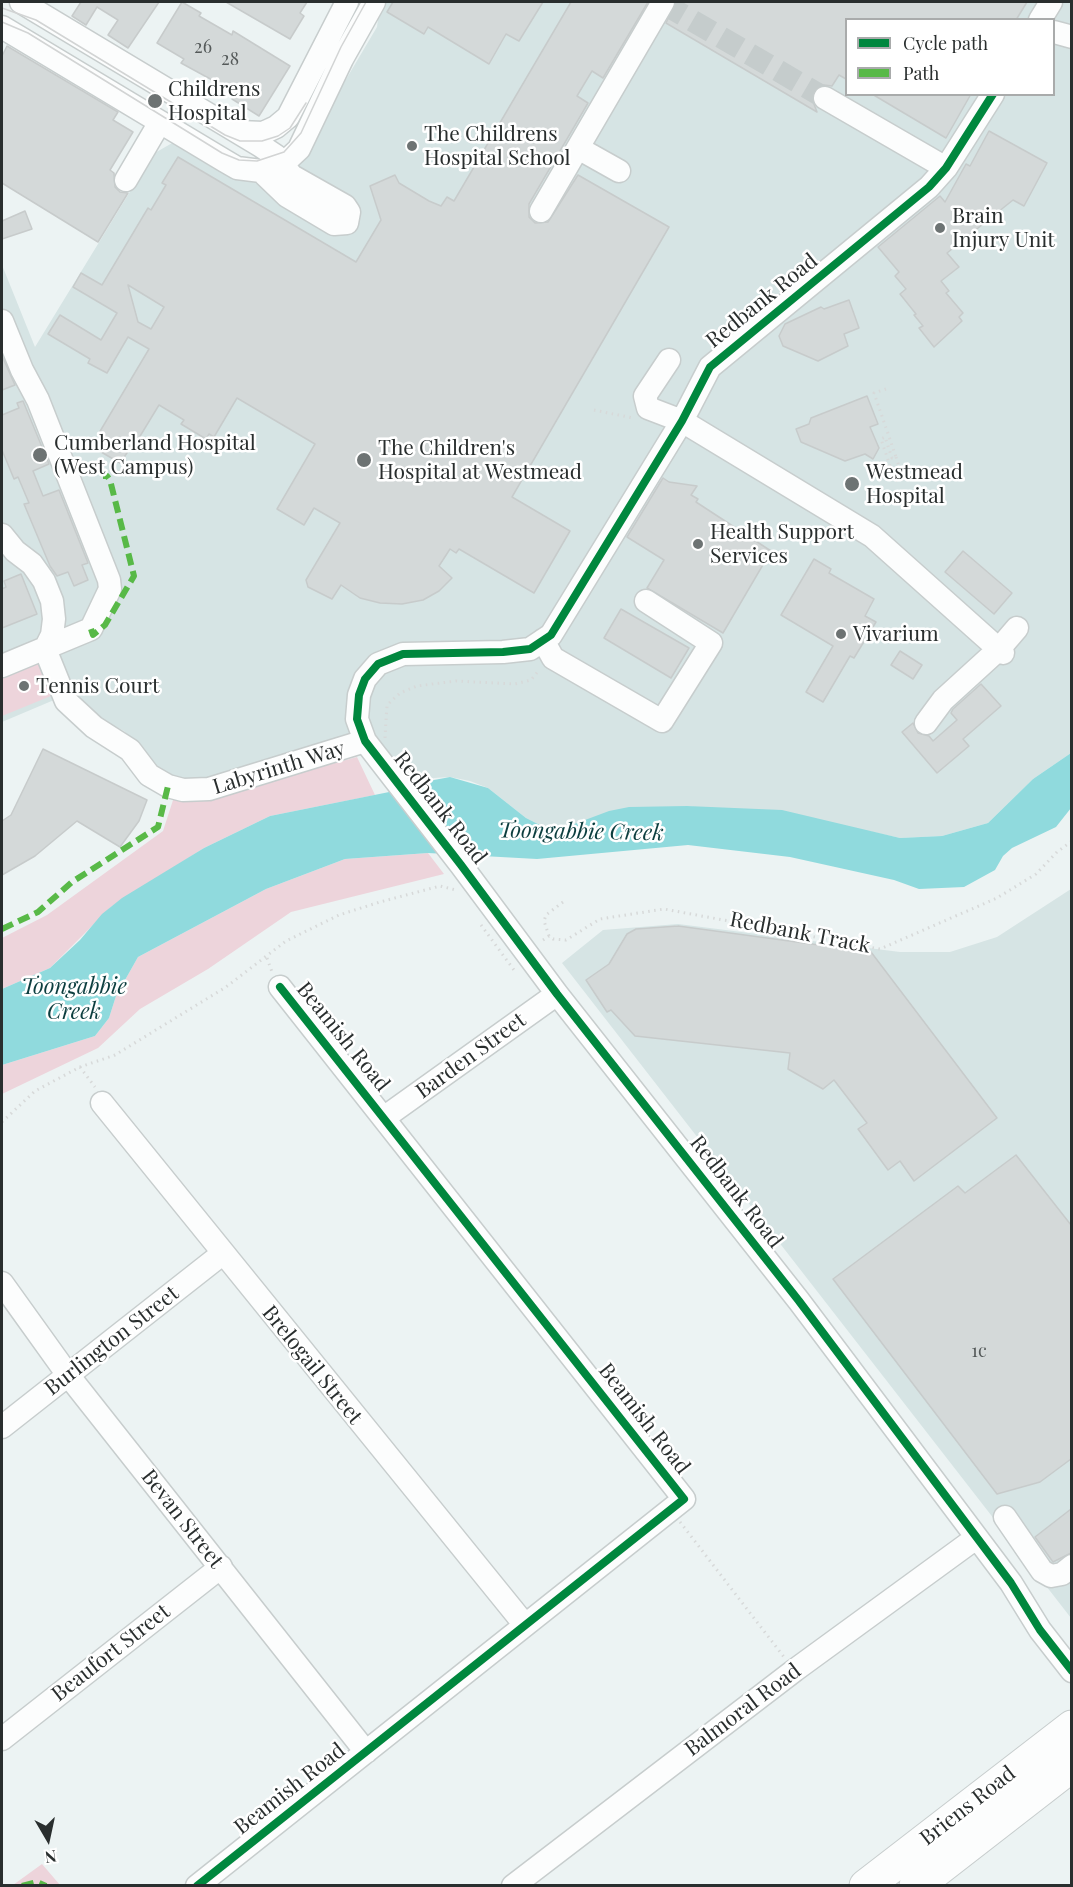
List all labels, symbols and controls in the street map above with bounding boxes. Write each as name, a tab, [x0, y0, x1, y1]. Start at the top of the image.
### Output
legend	[845, 18, 1055, 96]
text: Cycle path	[903, 31, 988, 55]
house number: 26	[194, 36, 212, 58]
house number: 28	[221, 48, 239, 70]
text: Path	[903, 61, 939, 85]
place label: Childrens Hospital	[168, 76, 260, 126]
marker: Childrens Hospital	[146, 92, 164, 110]
place label: The Childrens Hospital School	[424, 121, 571, 171]
marker: The Childrens Hospital School	[405, 139, 419, 153]
place label: Brain Injury Unit	[952, 203, 1055, 253]
marker: Brain Injury Unit	[933, 221, 947, 235]
street label: Redbank Road	[701, 248, 823, 354]
place label: Cumberland Hospital (West Campus)	[54, 430, 256, 480]
place label: The Children's Hospital at Westmead	[378, 435, 582, 485]
marker: Cumberland Hospital (West Campus)	[31, 446, 49, 464]
marker: The Children's Hospital at Westmead	[355, 451, 373, 469]
place label: Westmead Hospital	[866, 459, 963, 509]
marker: Westmead Hospital	[843, 475, 861, 493]
place label: Health Support Services	[710, 519, 854, 569]
marker: Health Support Services	[691, 537, 705, 551]
place label: Vivarium	[853, 621, 939, 647]
marker: Vivarium	[834, 627, 848, 641]
place label: Tennis Court	[36, 673, 160, 699]
marker: Tennis Court	[17, 679, 31, 693]
street label: Labyrinth Way	[210, 736, 348, 800]
street label: Redbank Road	[388, 747, 492, 869]
water label: Toongabbie Creek	[498, 817, 664, 847]
street label: Redbank Track	[728, 907, 872, 959]
water label: Toongabbie Creek	[21, 974, 127, 1026]
street label: Beamish Road	[291, 977, 395, 1097]
street label: Barden Street	[411, 1008, 531, 1104]
street label: Redbank Road	[684, 1131, 788, 1253]
street label: Burlington Street	[40, 1281, 184, 1401]
street label: Brelogail Street	[257, 1301, 367, 1429]
house number: 1c	[971, 1340, 987, 1362]
street label: Beamish Road	[593, 1359, 695, 1479]
street label: Bevan Street	[136, 1465, 228, 1573]
street label: Beaufort Street	[47, 1599, 175, 1707]
street label: Balmoral Road	[680, 1658, 806, 1762]
street label: Beamish Road	[230, 1738, 350, 1840]
street label: Briens Road	[915, 1761, 1021, 1851]
north arrow	[18, 1809, 78, 1869]
text: N	[44, 1846, 58, 1869]

